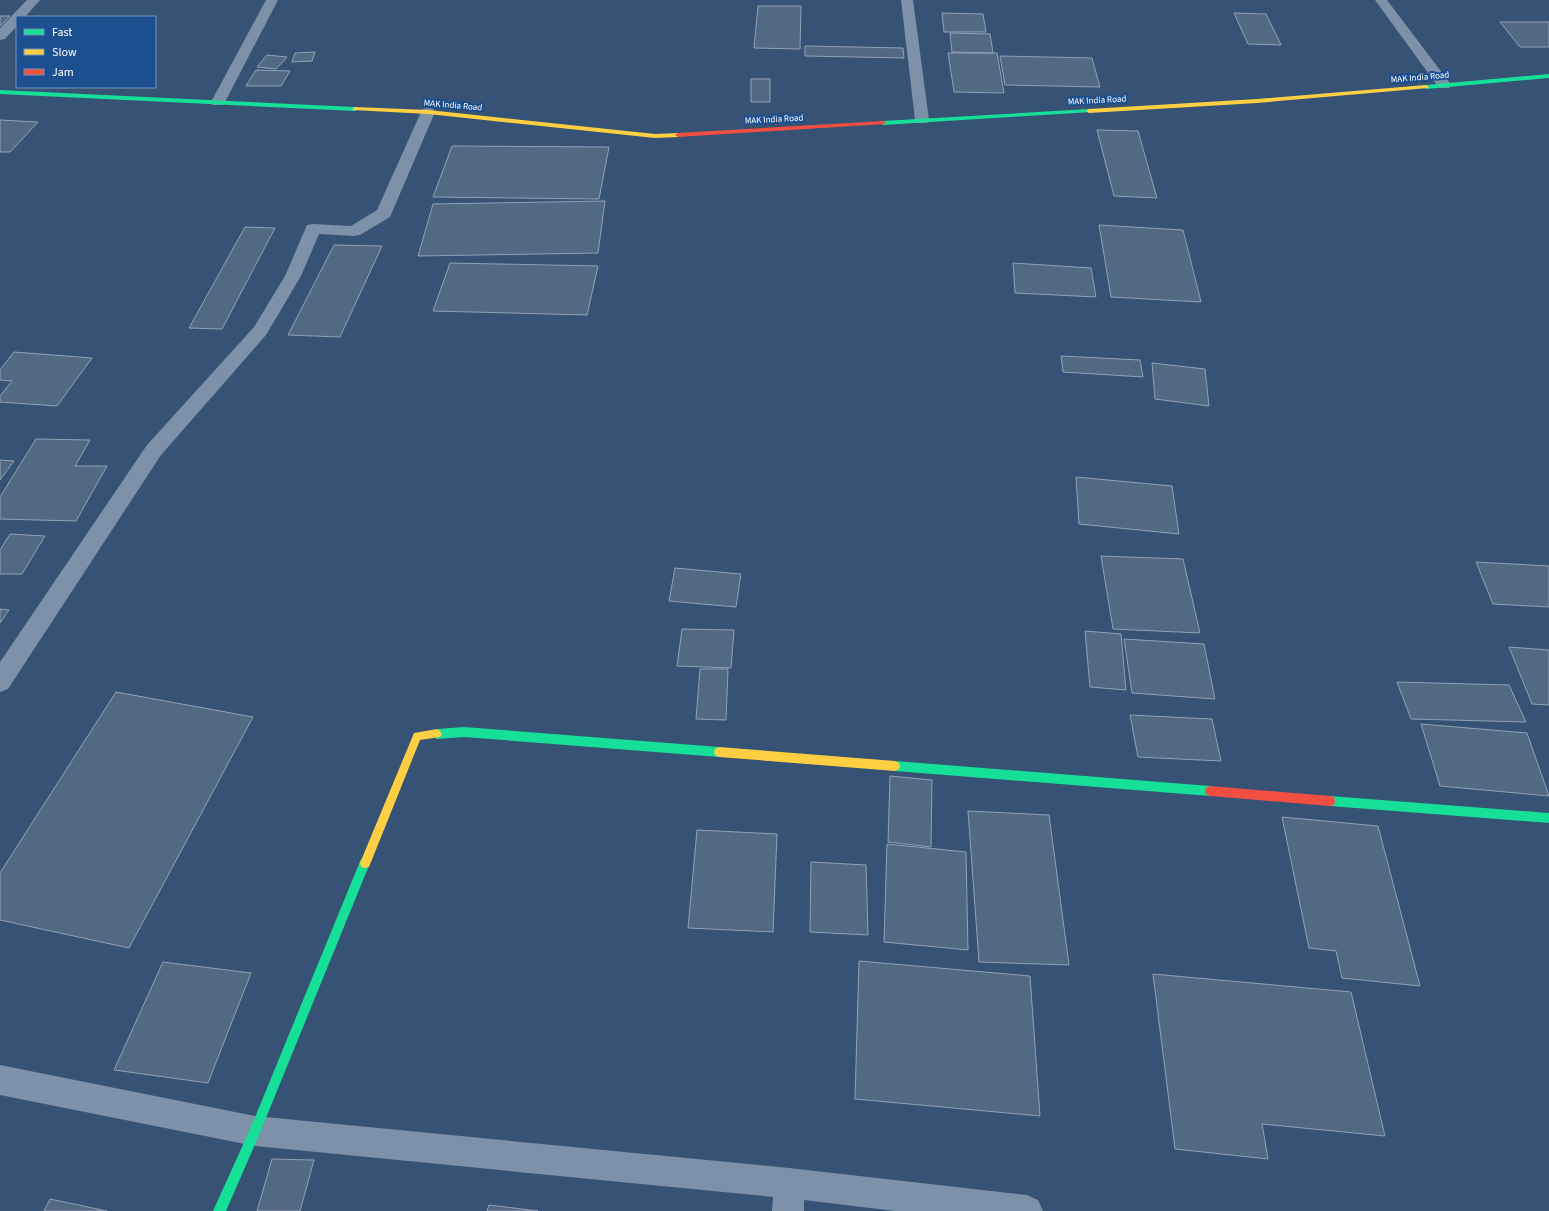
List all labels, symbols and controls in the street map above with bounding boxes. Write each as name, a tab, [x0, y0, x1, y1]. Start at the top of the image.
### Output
legend	[16, 16, 156, 88]
text: Fast	[52, 24, 72, 41]
text: Slow	[52, 44, 77, 61]
text: Jam	[52, 64, 74, 81]
street label: MAK India Road	[1390, 68, 1450, 87]
street label: MAK India Road	[1067, 92, 1127, 109]
street label: MAK India Road	[423, 96, 483, 115]
street label: MAK India Road	[744, 111, 804, 128]

